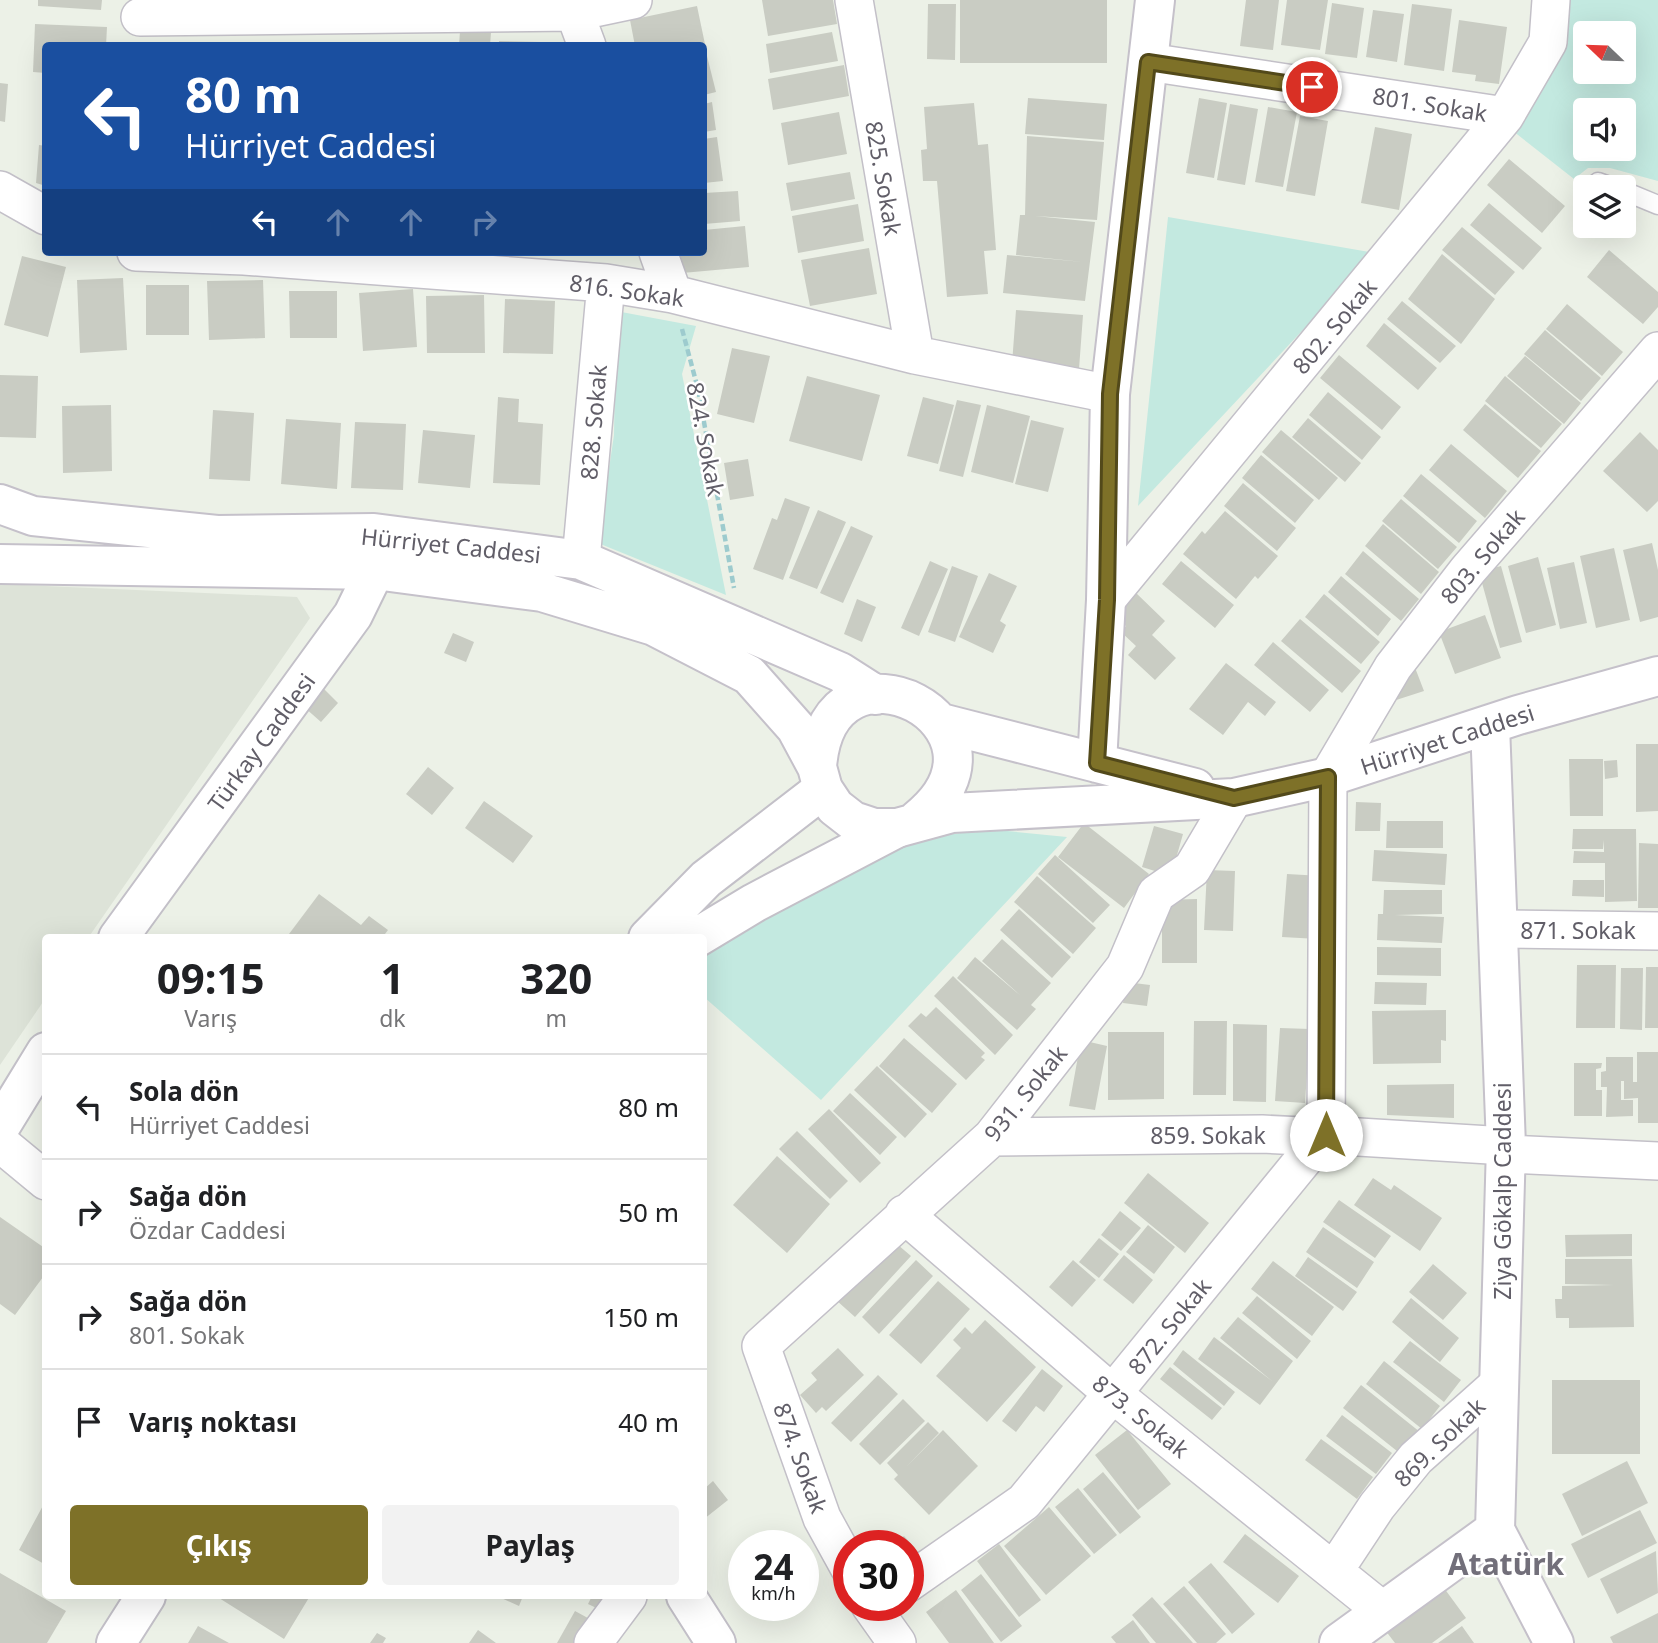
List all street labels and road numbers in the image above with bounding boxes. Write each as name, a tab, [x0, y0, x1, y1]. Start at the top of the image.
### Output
street label: 801. Sokak	[1370, 79, 1490, 129]
street label: 825. Sokak	[858, 118, 910, 238]
street label: 816. Sokak	[568, 266, 687, 314]
street label: 802. Sokak	[1285, 271, 1384, 381]
street label: 828. Sokak	[572, 362, 614, 481]
street label: 824. Sokak	[679, 379, 733, 500]
street label: 803. Sokak	[1433, 501, 1532, 611]
street label: Hürriyet Caddesi	[359, 520, 543, 570]
street label: Türkay Caddesi	[200, 666, 322, 818]
street label: Hürriyet Caddesi	[1356, 696, 1538, 782]
street label: 871. Sokak	[1520, 914, 1637, 946]
street label: 931. Sokak	[976, 1037, 1074, 1148]
street label: Ziya Gökalp Caddesi	[1486, 1082, 1518, 1300]
street label: 859. Sokak	[1150, 1119, 1267, 1151]
street label: 872. Sokak	[1120, 1270, 1218, 1381]
street label: 873. Sokak	[1086, 1367, 1197, 1465]
street label: 869. Sokak	[1386, 1390, 1492, 1494]
street label: 874. Sokak	[766, 1398, 836, 1518]

